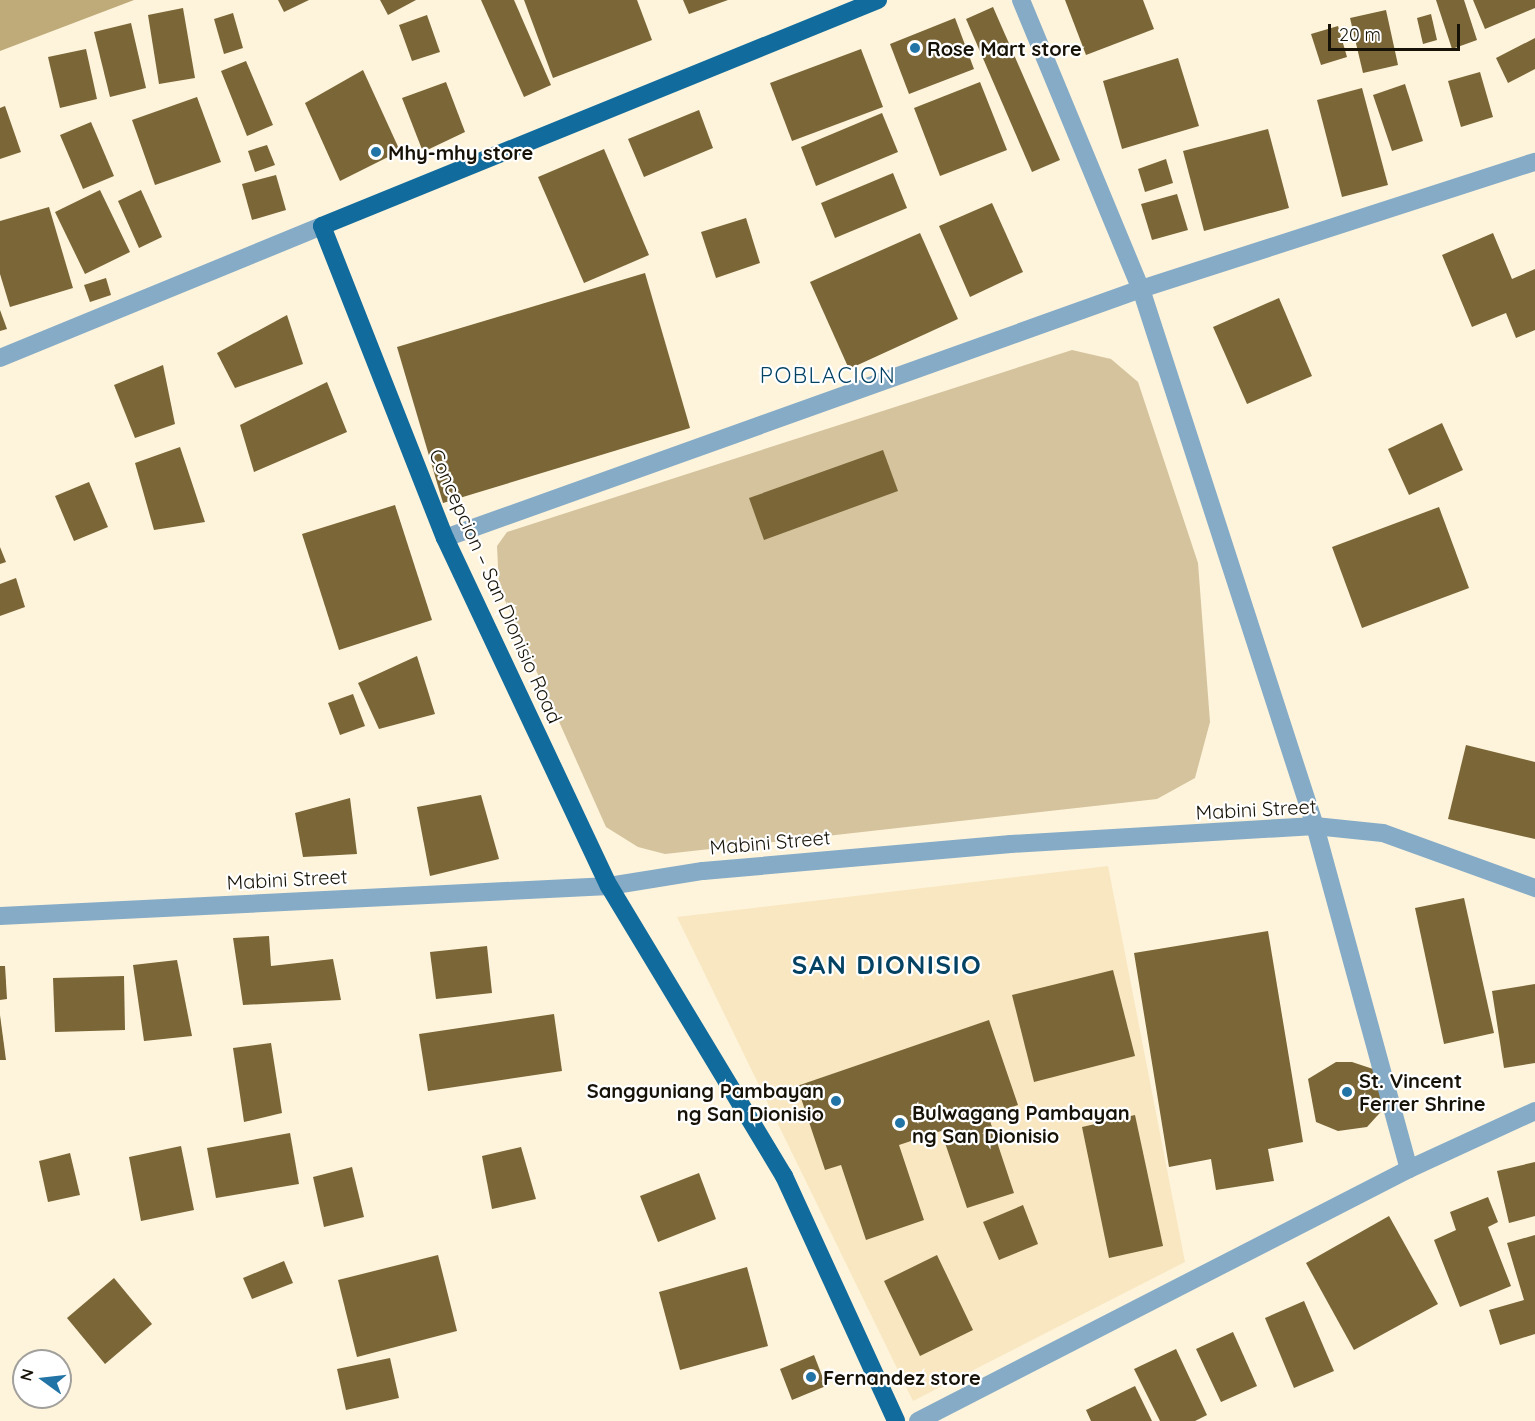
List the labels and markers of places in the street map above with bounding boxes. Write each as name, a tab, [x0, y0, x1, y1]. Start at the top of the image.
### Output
place label: Rose Mart store	[927, 36, 1082, 60]
marker: Rose Mart store	[908, 41, 922, 55]
place label: Mhy-mhy store	[388, 140, 533, 164]
marker: Mhy-mhy store	[369, 145, 383, 159]
place label: St. Vincent Ferrer Shrine	[1359, 1068, 1486, 1115]
place label: Sangguniang Pambayan ng San Dionisio	[587, 1078, 824, 1125]
marker: St. Vincent Ferrer Shrine	[1340, 1085, 1354, 1099]
marker: Sangguniang Pambayan ng San Dionisio	[829, 1094, 843, 1108]
place label: Bulwagang Pambayan ng San Dionisio	[912, 1100, 1130, 1147]
marker: Bulwagang Pambayan ng San Dionisio	[893, 1116, 907, 1130]
place label: Fernandez store	[823, 1365, 981, 1389]
marker: Fernandez store	[804, 1370, 818, 1384]

